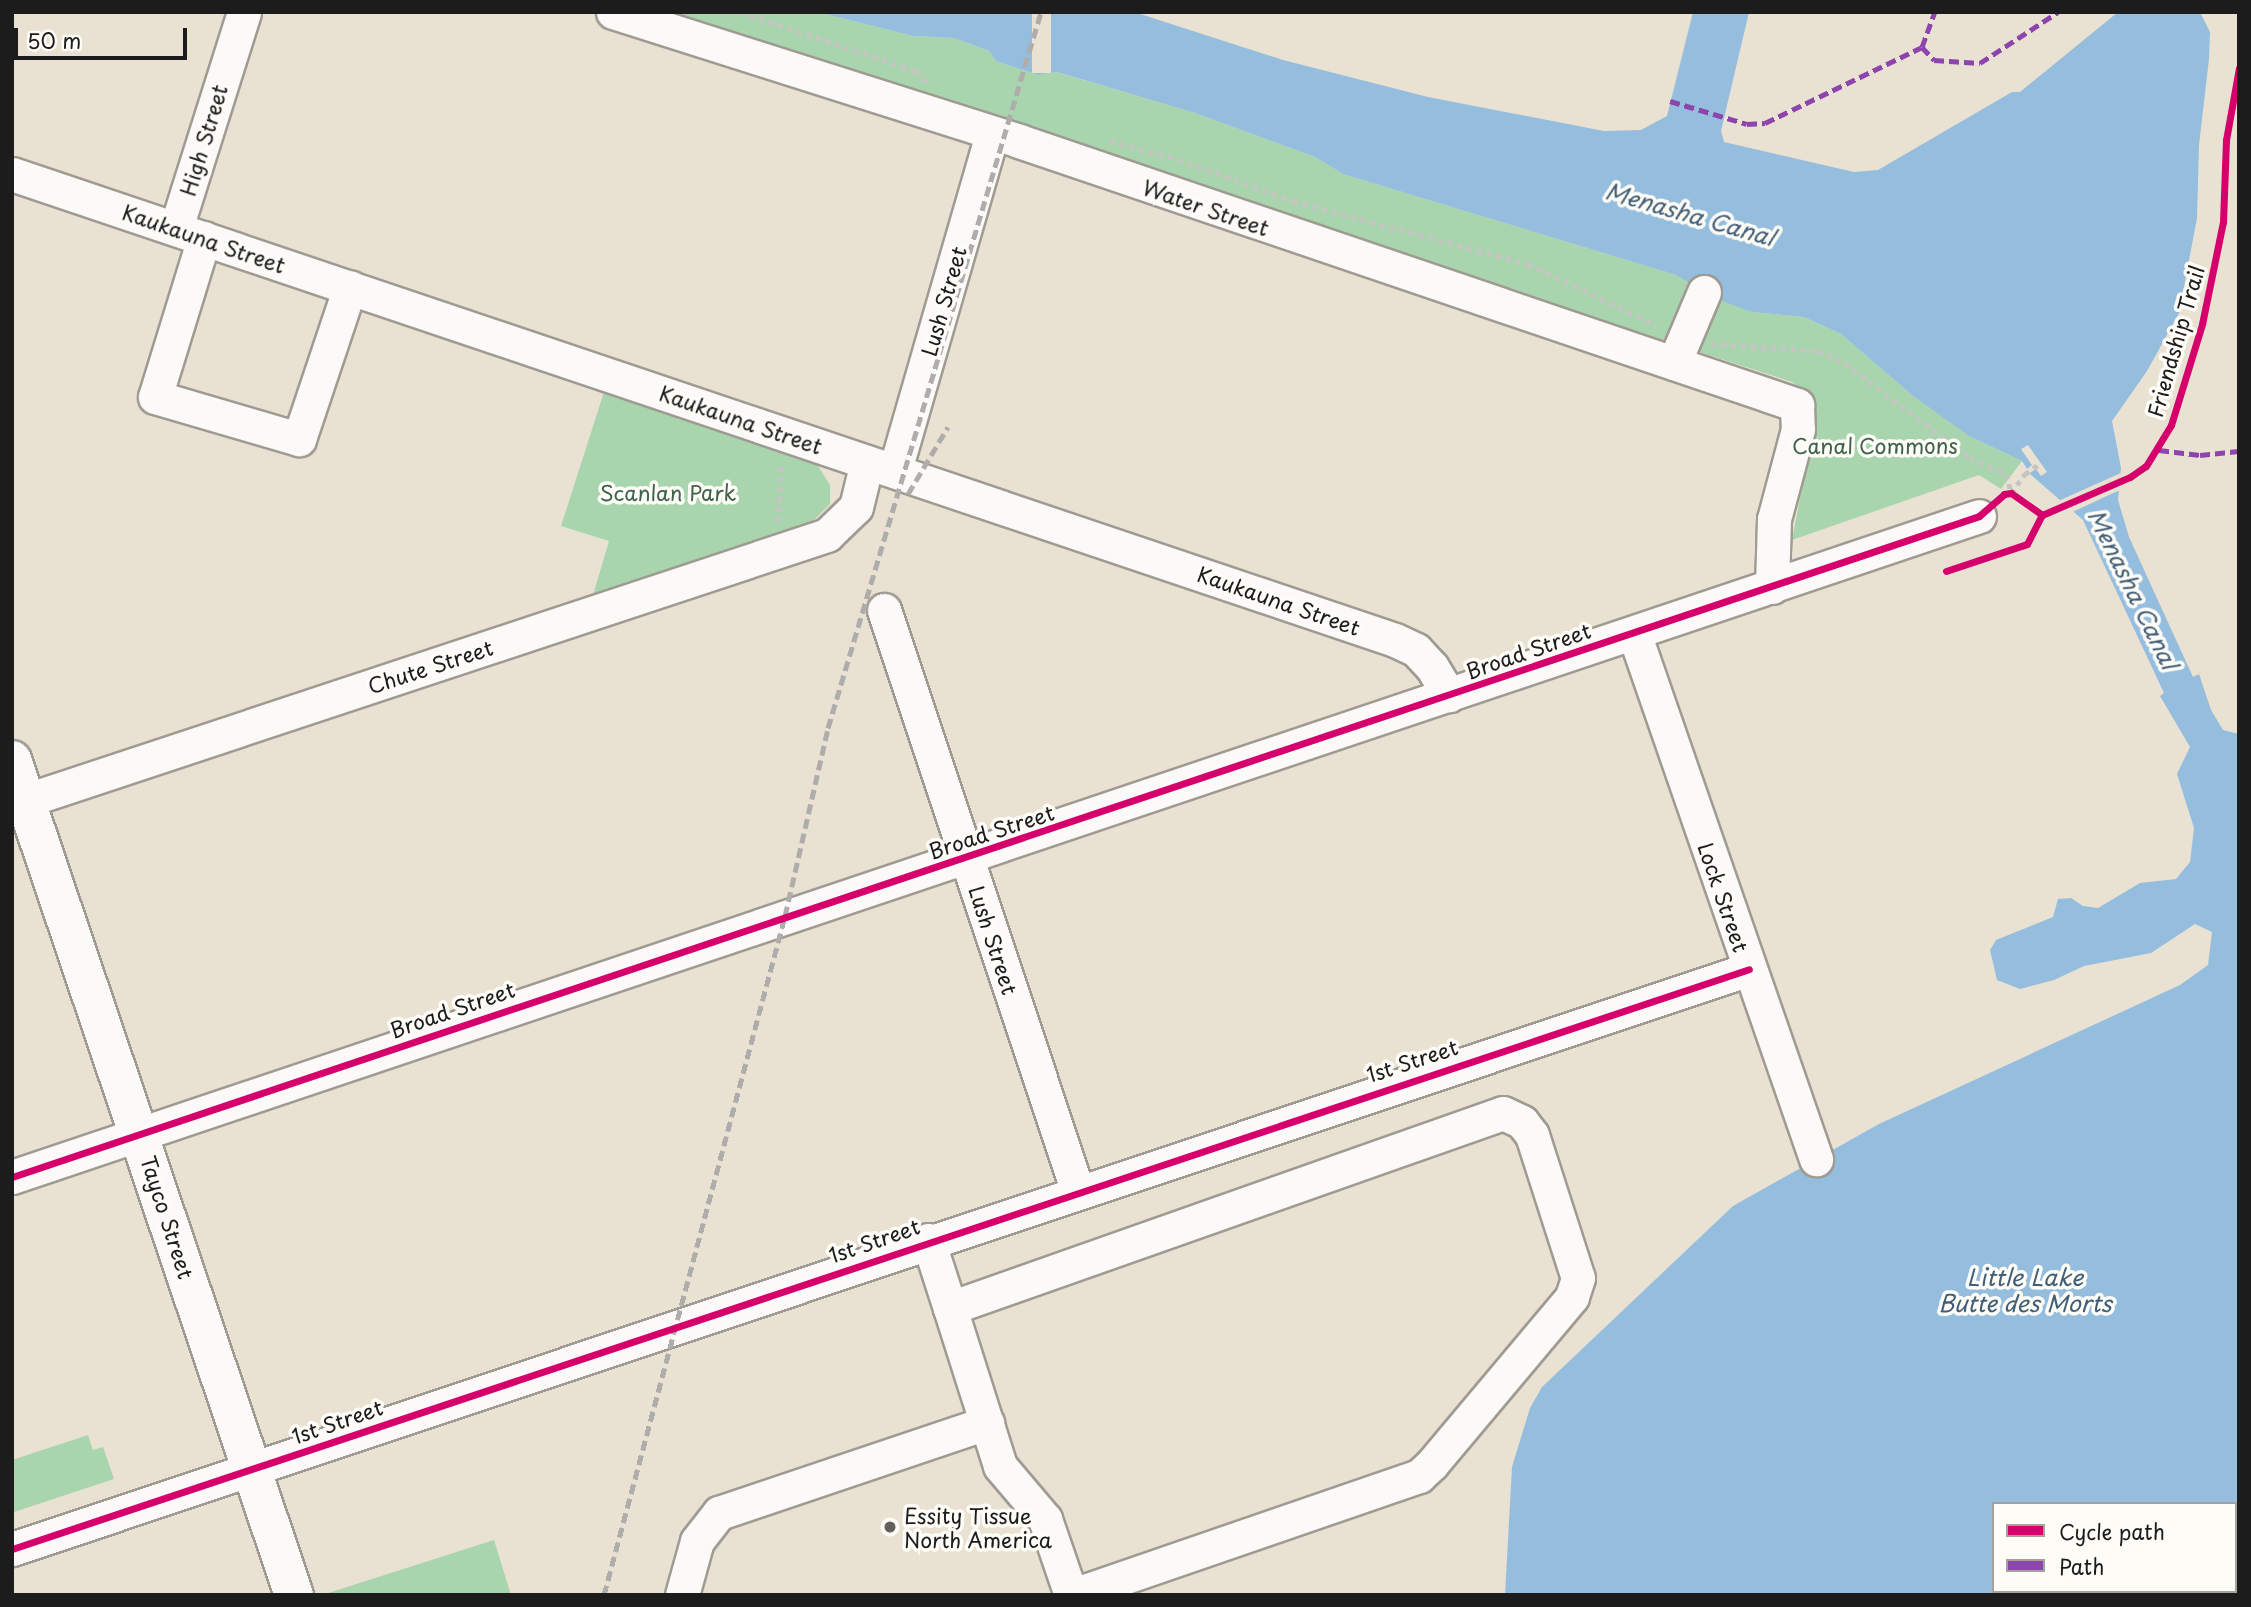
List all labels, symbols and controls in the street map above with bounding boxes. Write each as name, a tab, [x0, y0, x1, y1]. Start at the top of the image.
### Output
scale bar	[18, 14, 191, 58]
text: 50 m	[27, 24, 81, 56]
street label: High Street	[174, 81, 232, 199]
street label: Water Street	[1139, 173, 1273, 241]
water label: Menasha Canal	[1603, 177, 1777, 251]
street label: Kaukauna Street	[120, 198, 288, 278]
street label: Lush Street	[915, 243, 971, 359]
street label: Friendship Trail	[2141, 262, 2209, 420]
street label: Kaukauna Street	[657, 379, 825, 459]
park label: Canal Commons	[1792, 432, 1958, 458]
park label: Scanlan Park	[600, 479, 736, 505]
water label: Menasha Canal	[2083, 505, 2183, 673]
street label: Kaukauna Street	[1195, 560, 1363, 640]
street label: Broad Street	[1462, 617, 1594, 683]
street label: Chute Street	[364, 634, 496, 698]
street label: Broad Street	[925, 799, 1057, 863]
street label: Lock Street	[1694, 839, 1754, 955]
street label: Lush Street	[964, 882, 1024, 998]
street label: Broad Street	[386, 976, 518, 1042]
street label: 1st Street	[1362, 1033, 1462, 1087]
street label: Tayco Street	[136, 1152, 200, 1282]
street label: 1st Street	[824, 1212, 924, 1268]
water label: Little Lake Butte des Morts	[1937, 1263, 2113, 1317]
street label: 1st Street	[287, 1393, 387, 1449]
place label: Essity Tissue North America	[904, 1502, 1055, 1552]
legend	[1992, 1502, 2237, 1593]
text: Cycle path	[2059, 1515, 2165, 1547]
marker: Essity Tissue North America	[882, 1519, 898, 1535]
text: Path	[2059, 1550, 2104, 1582]

